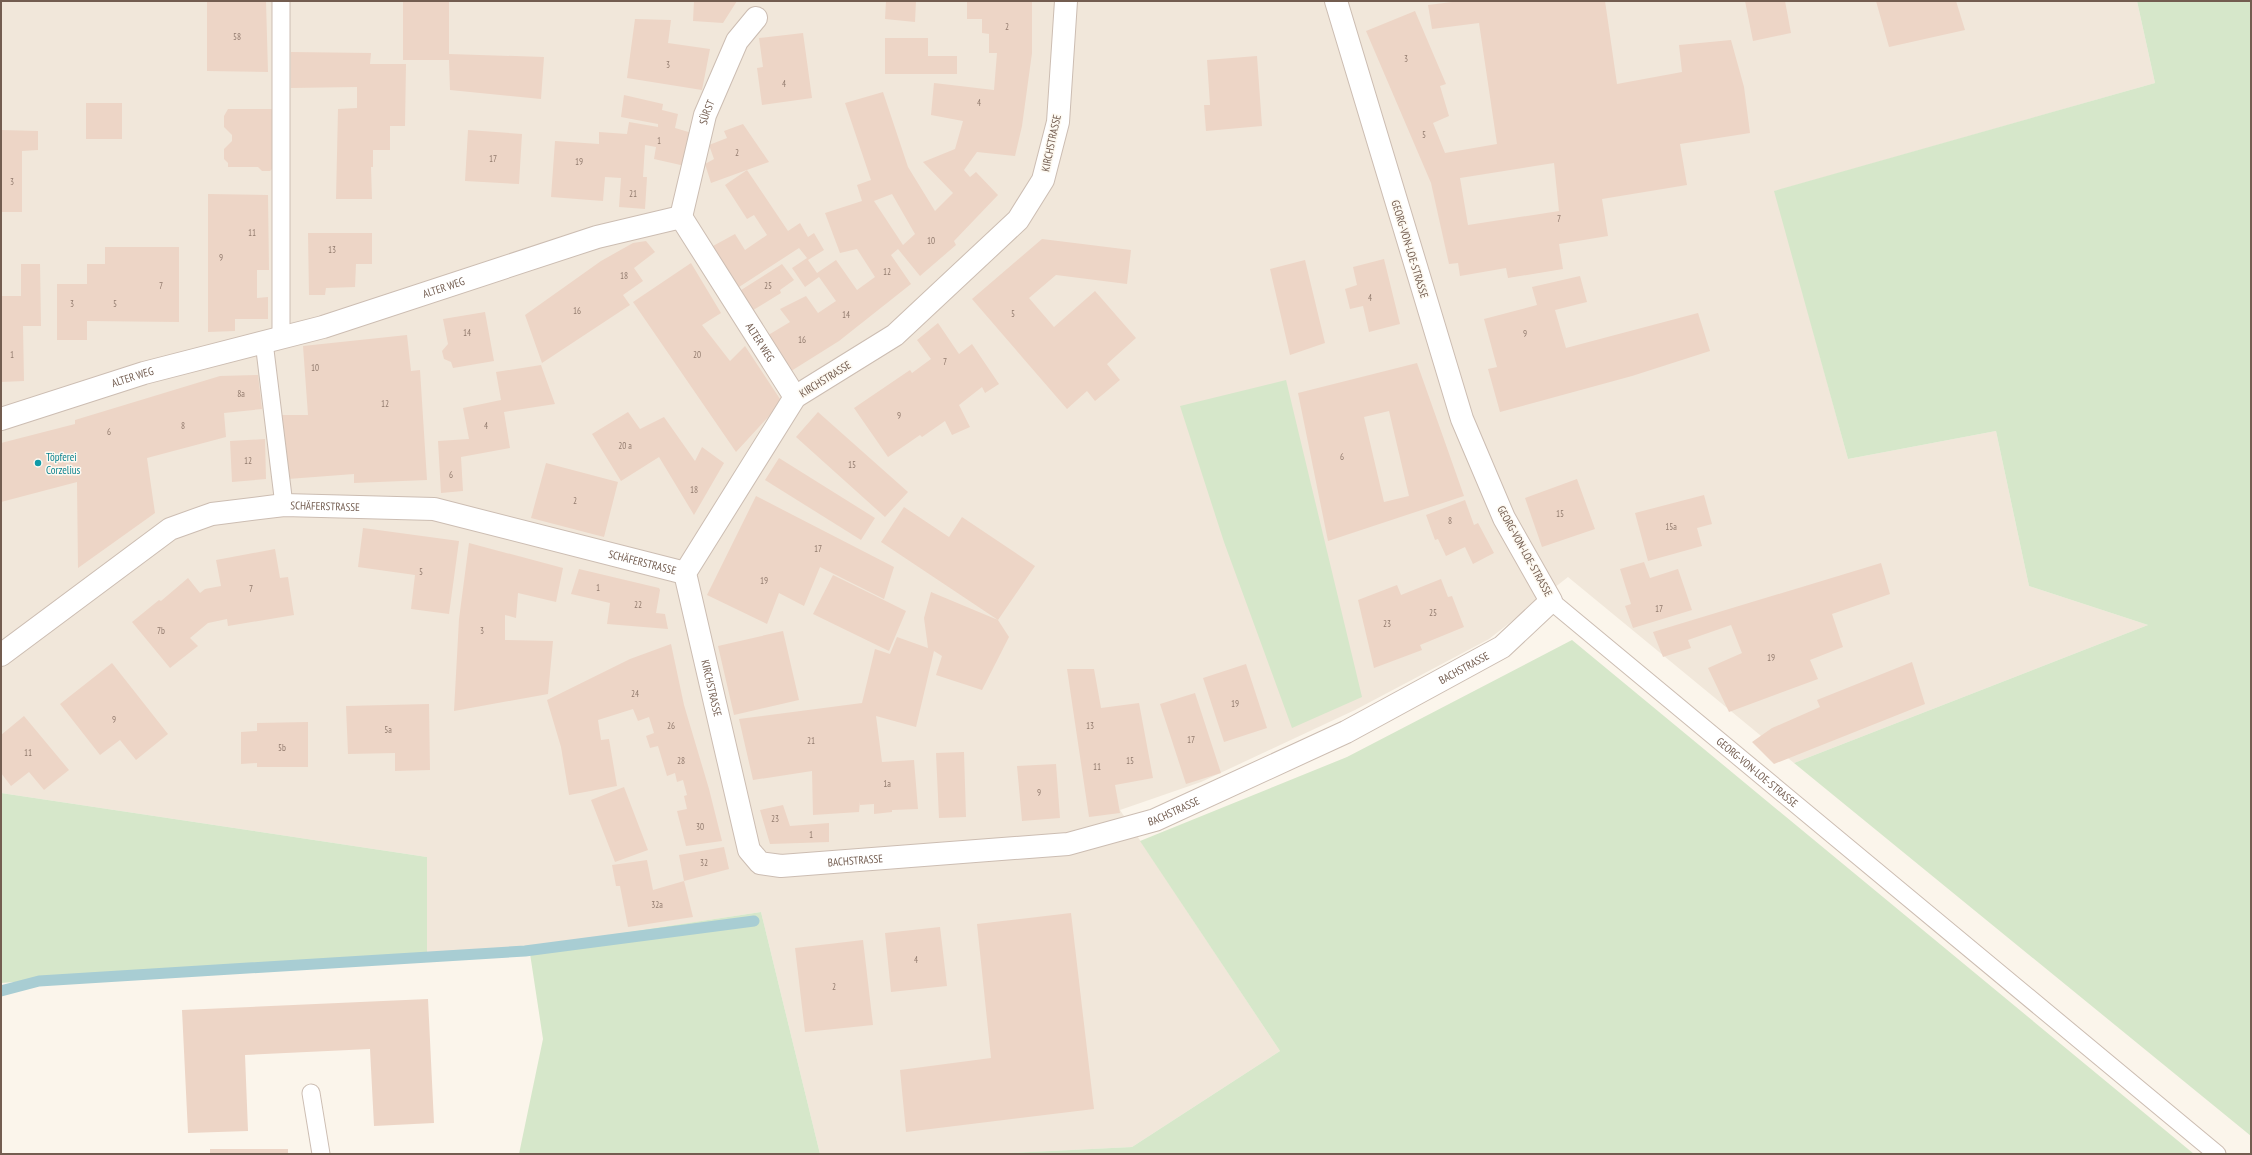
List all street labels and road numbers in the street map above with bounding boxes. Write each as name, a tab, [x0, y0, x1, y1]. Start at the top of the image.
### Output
street label: SÜRST	[696, 98, 718, 126]
street label: KIRCHSTRASSE	[1038, 113, 1064, 173]
street label: GEORG-VON-LOE-STRASSE	[1388, 198, 1432, 300]
street label: ALTER WEG	[421, 274, 466, 301]
street label: ALTER WEG	[743, 320, 778, 364]
street label: KIRCHSTRASSE	[797, 358, 853, 400]
street label: ALTER WEG	[110, 364, 155, 390]
street label: SCHÄFERSTRASSE	[290, 498, 360, 514]
street label: GEORG-VON-LOE-STRASSE	[1494, 503, 1556, 599]
street label: SCHÄFERSTRASSE	[607, 547, 678, 578]
street label: BACHSTRASSE	[1436, 648, 1492, 687]
street label: KIRCHSTRASSE	[698, 658, 725, 718]
street label: GEORG-VON-LOE-STRASSE	[1714, 734, 1801, 810]
street label: BACHSTRASSE	[1146, 793, 1202, 829]
street label: BACHSTRASSE	[827, 851, 884, 869]

